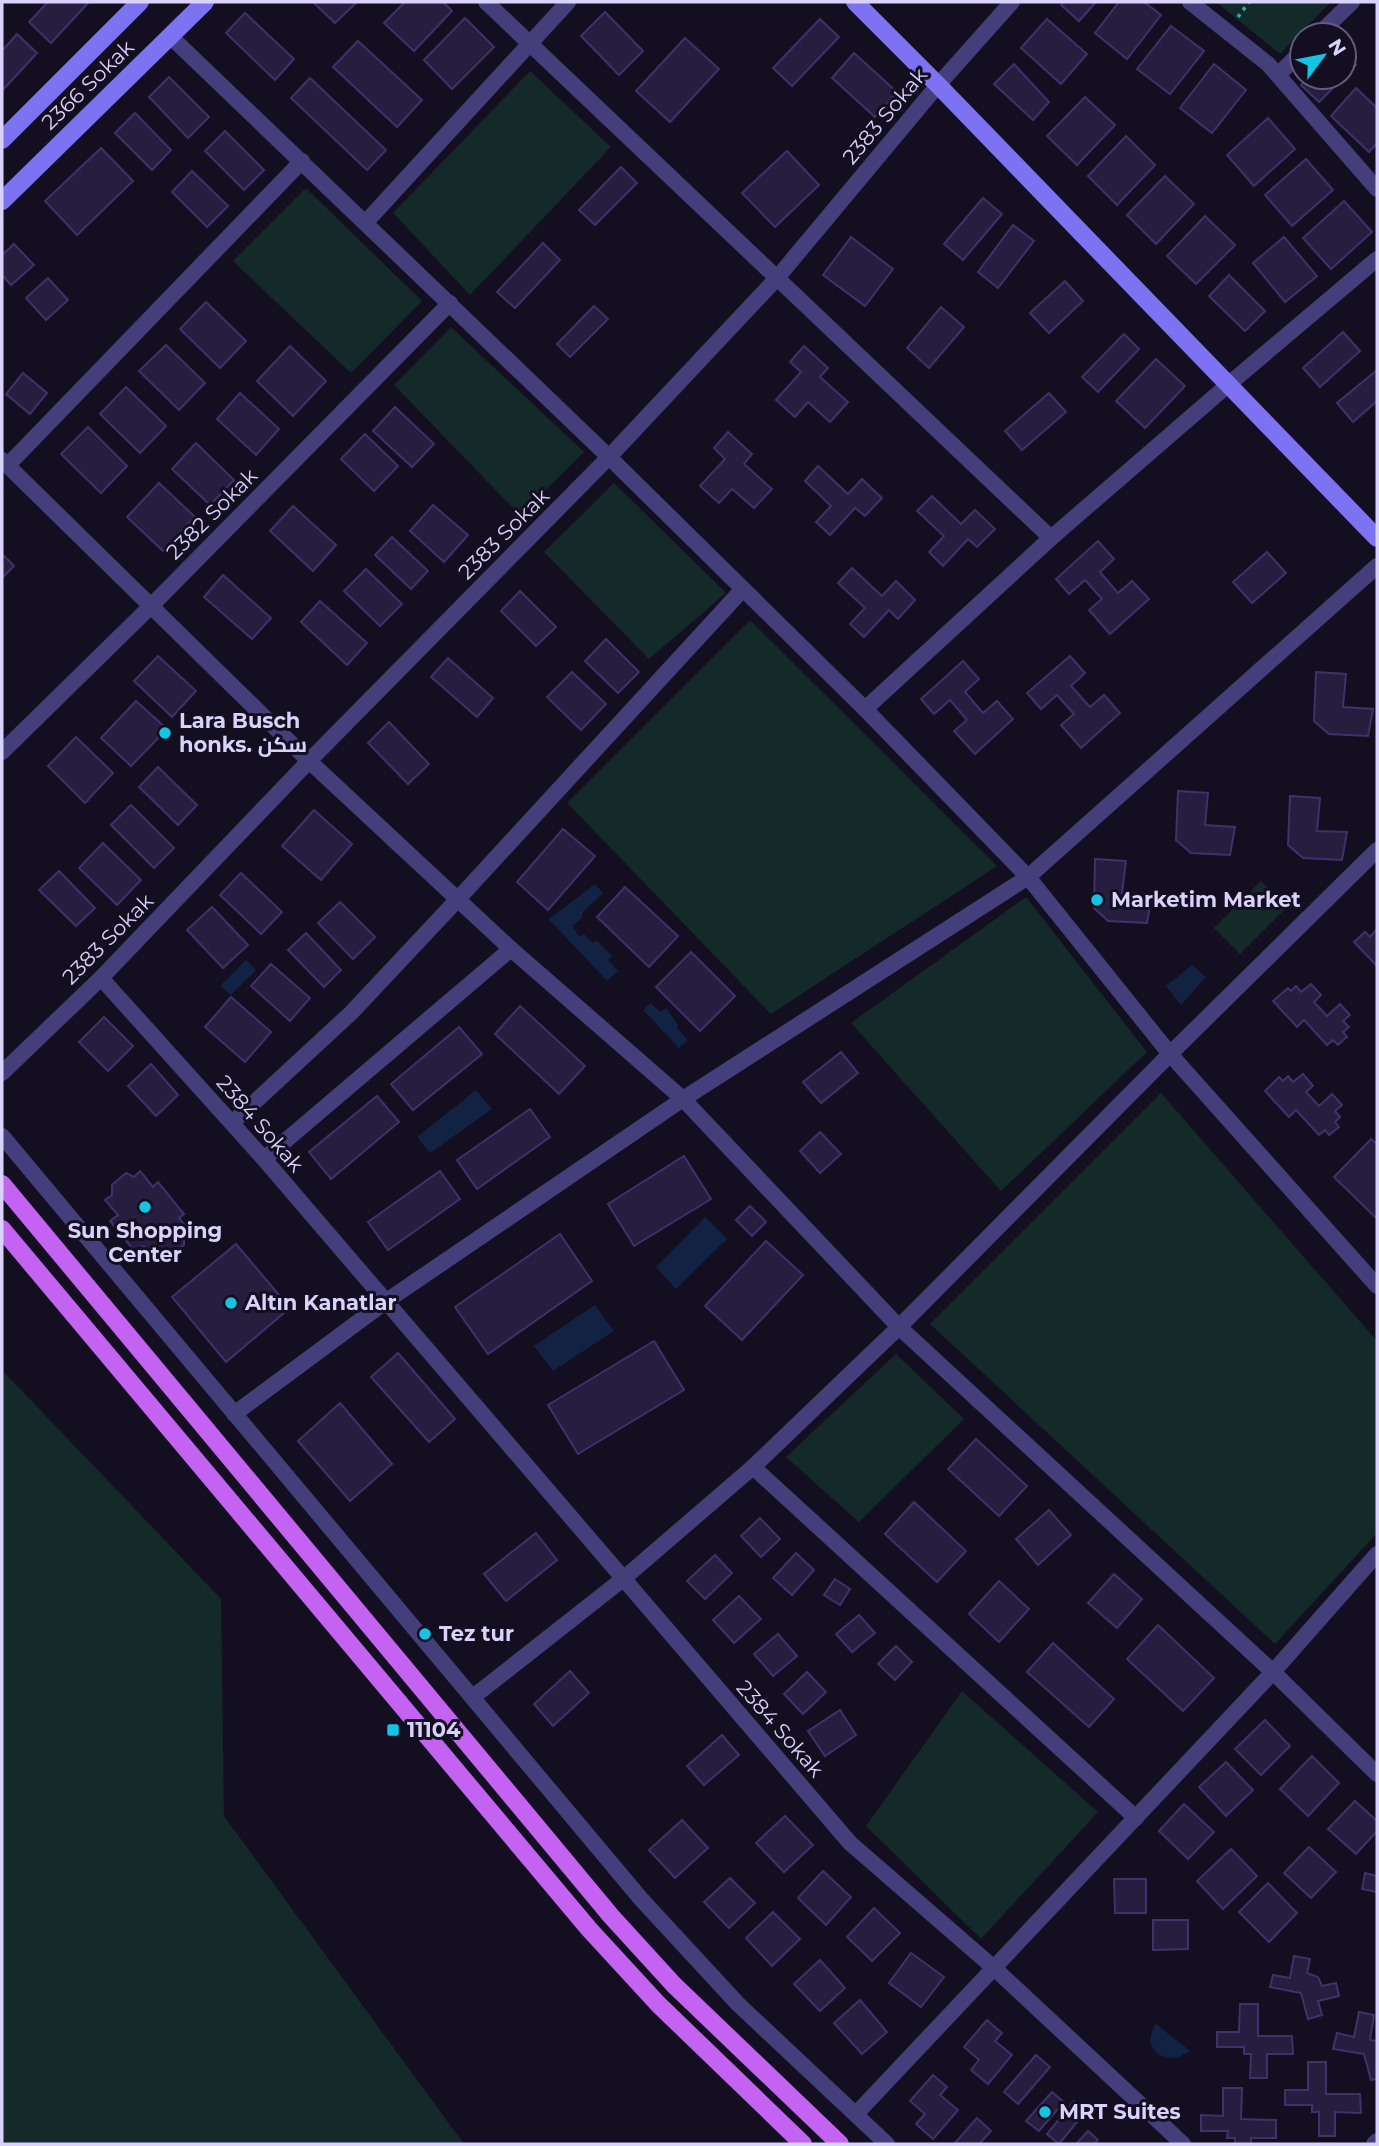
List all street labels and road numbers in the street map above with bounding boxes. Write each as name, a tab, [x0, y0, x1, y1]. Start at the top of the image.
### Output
street label: 2366 Sokak	[36, 34, 139, 135]
street label: 2383 Sokak	[837, 62, 932, 169]
street label: 2382 Sokak	[161, 463, 263, 564]
street label: 2383 Sokak	[453, 483, 554, 584]
street label: 2383 Sokak	[57, 888, 158, 989]
street label: 2384 Sokak	[212, 1070, 309, 1177]
street label: 2384 Sokak	[732, 1675, 829, 1782]

